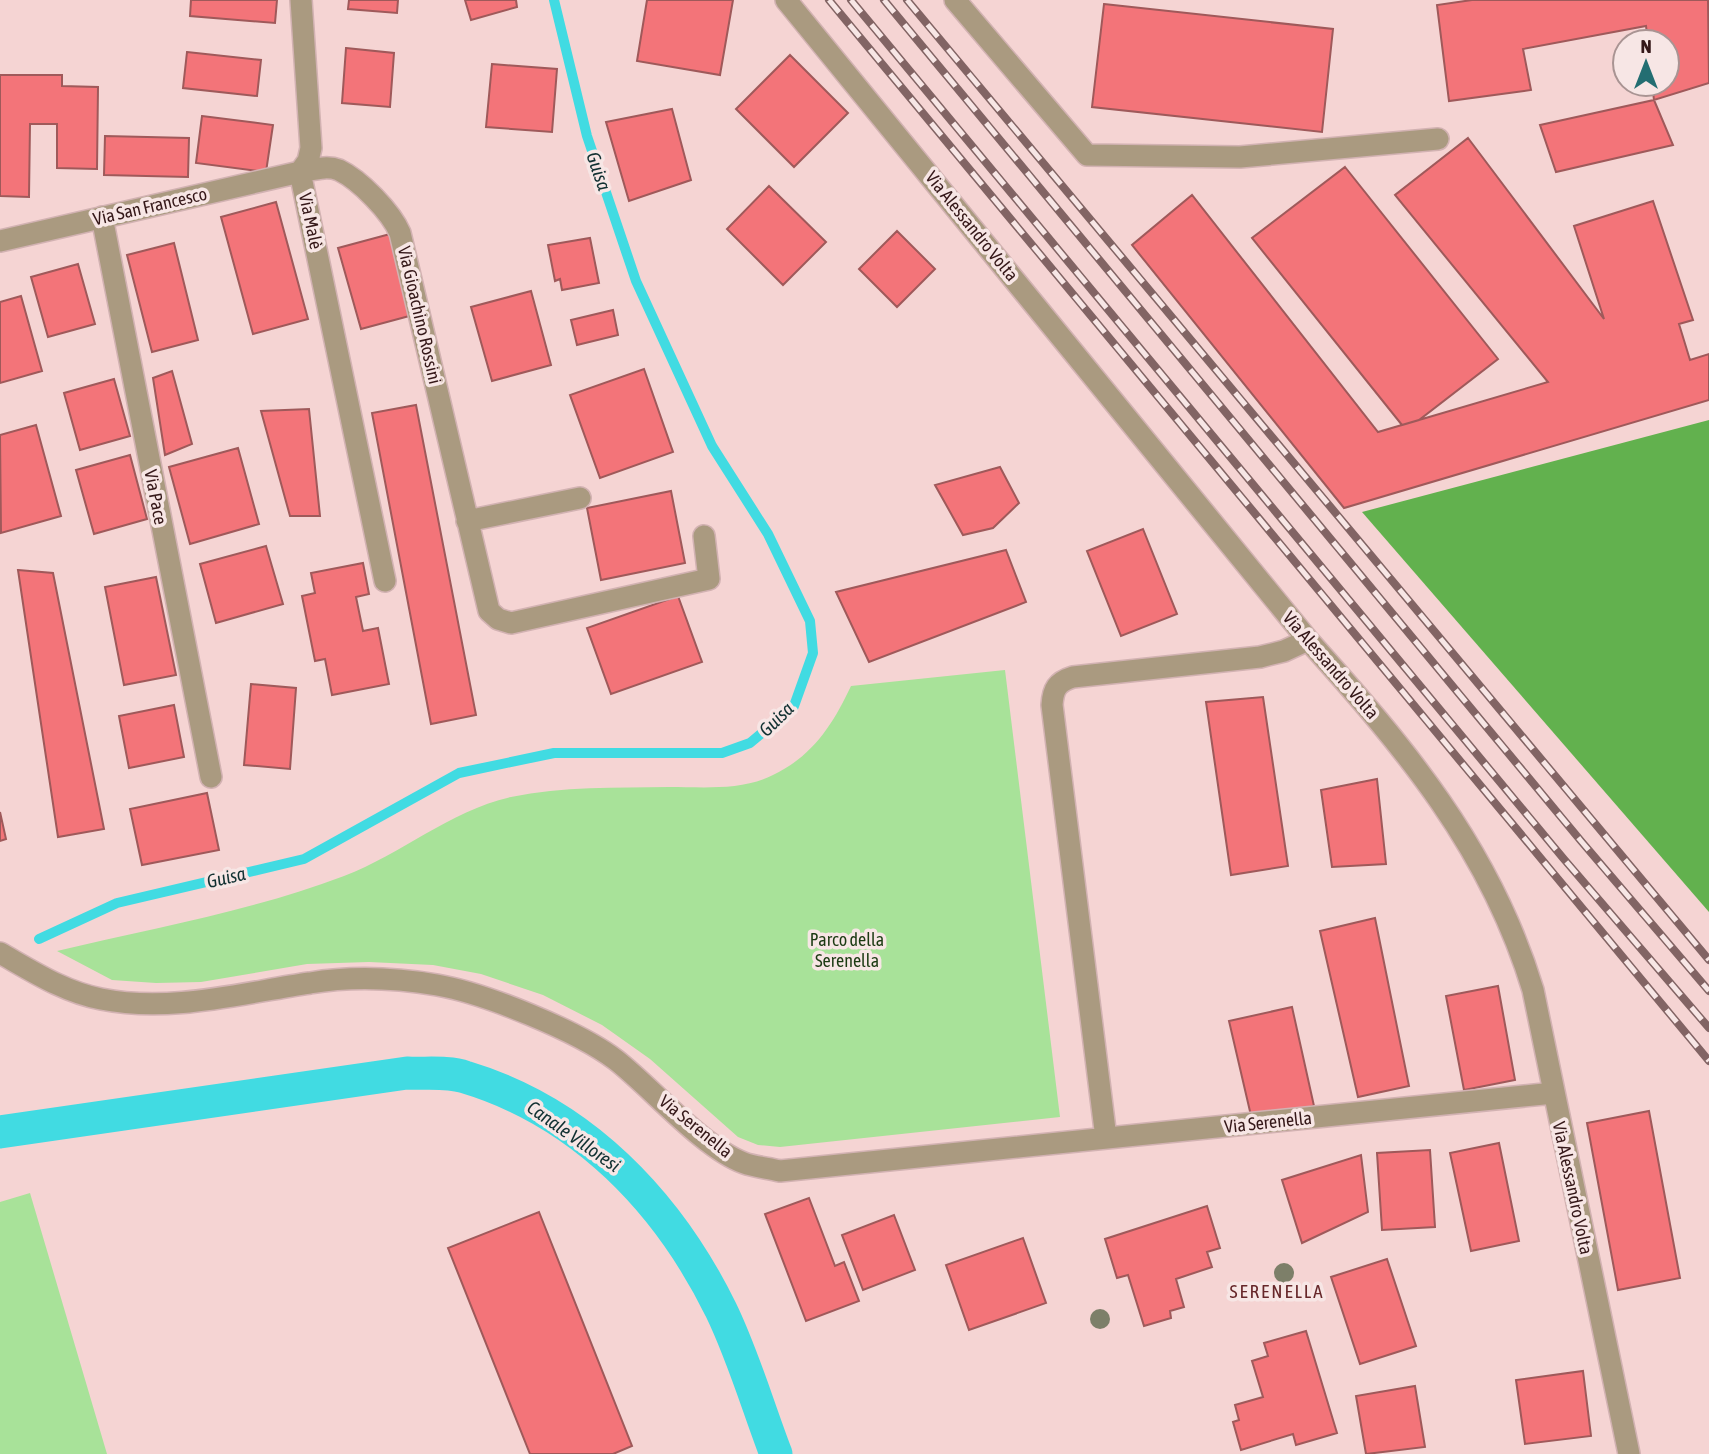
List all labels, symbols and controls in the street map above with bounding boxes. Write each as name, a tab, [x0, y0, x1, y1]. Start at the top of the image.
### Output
north arrow	[1611, 28, 1681, 98]
text: N	[1640, 35, 1652, 57]
water label: Guisa	[582, 149, 616, 193]
street label: Via Alessandro Volta	[921, 167, 1023, 285]
street label: Via San Francesco	[91, 183, 209, 229]
street label: Via Malè	[295, 191, 327, 251]
street label: Via Gioachino Rossini	[394, 244, 446, 386]
street label: Via Pace	[140, 468, 172, 526]
street label: Via Alessandro Volta	[1279, 607, 1383, 723]
water label: Guisa	[754, 697, 798, 741]
water label: Guisa	[204, 862, 248, 892]
park label: Parco della Serenella	[810, 929, 884, 971]
street label: Via Serenella	[655, 1090, 737, 1162]
water label: Canale Villoresi	[523, 1096, 625, 1176]
street label: Via Serenella	[1223, 1107, 1313, 1137]
street label: Via Alessandro Volta	[1549, 1120, 1597, 1256]
district label: SERENELLA	[1230, 1280, 1325, 1302]

